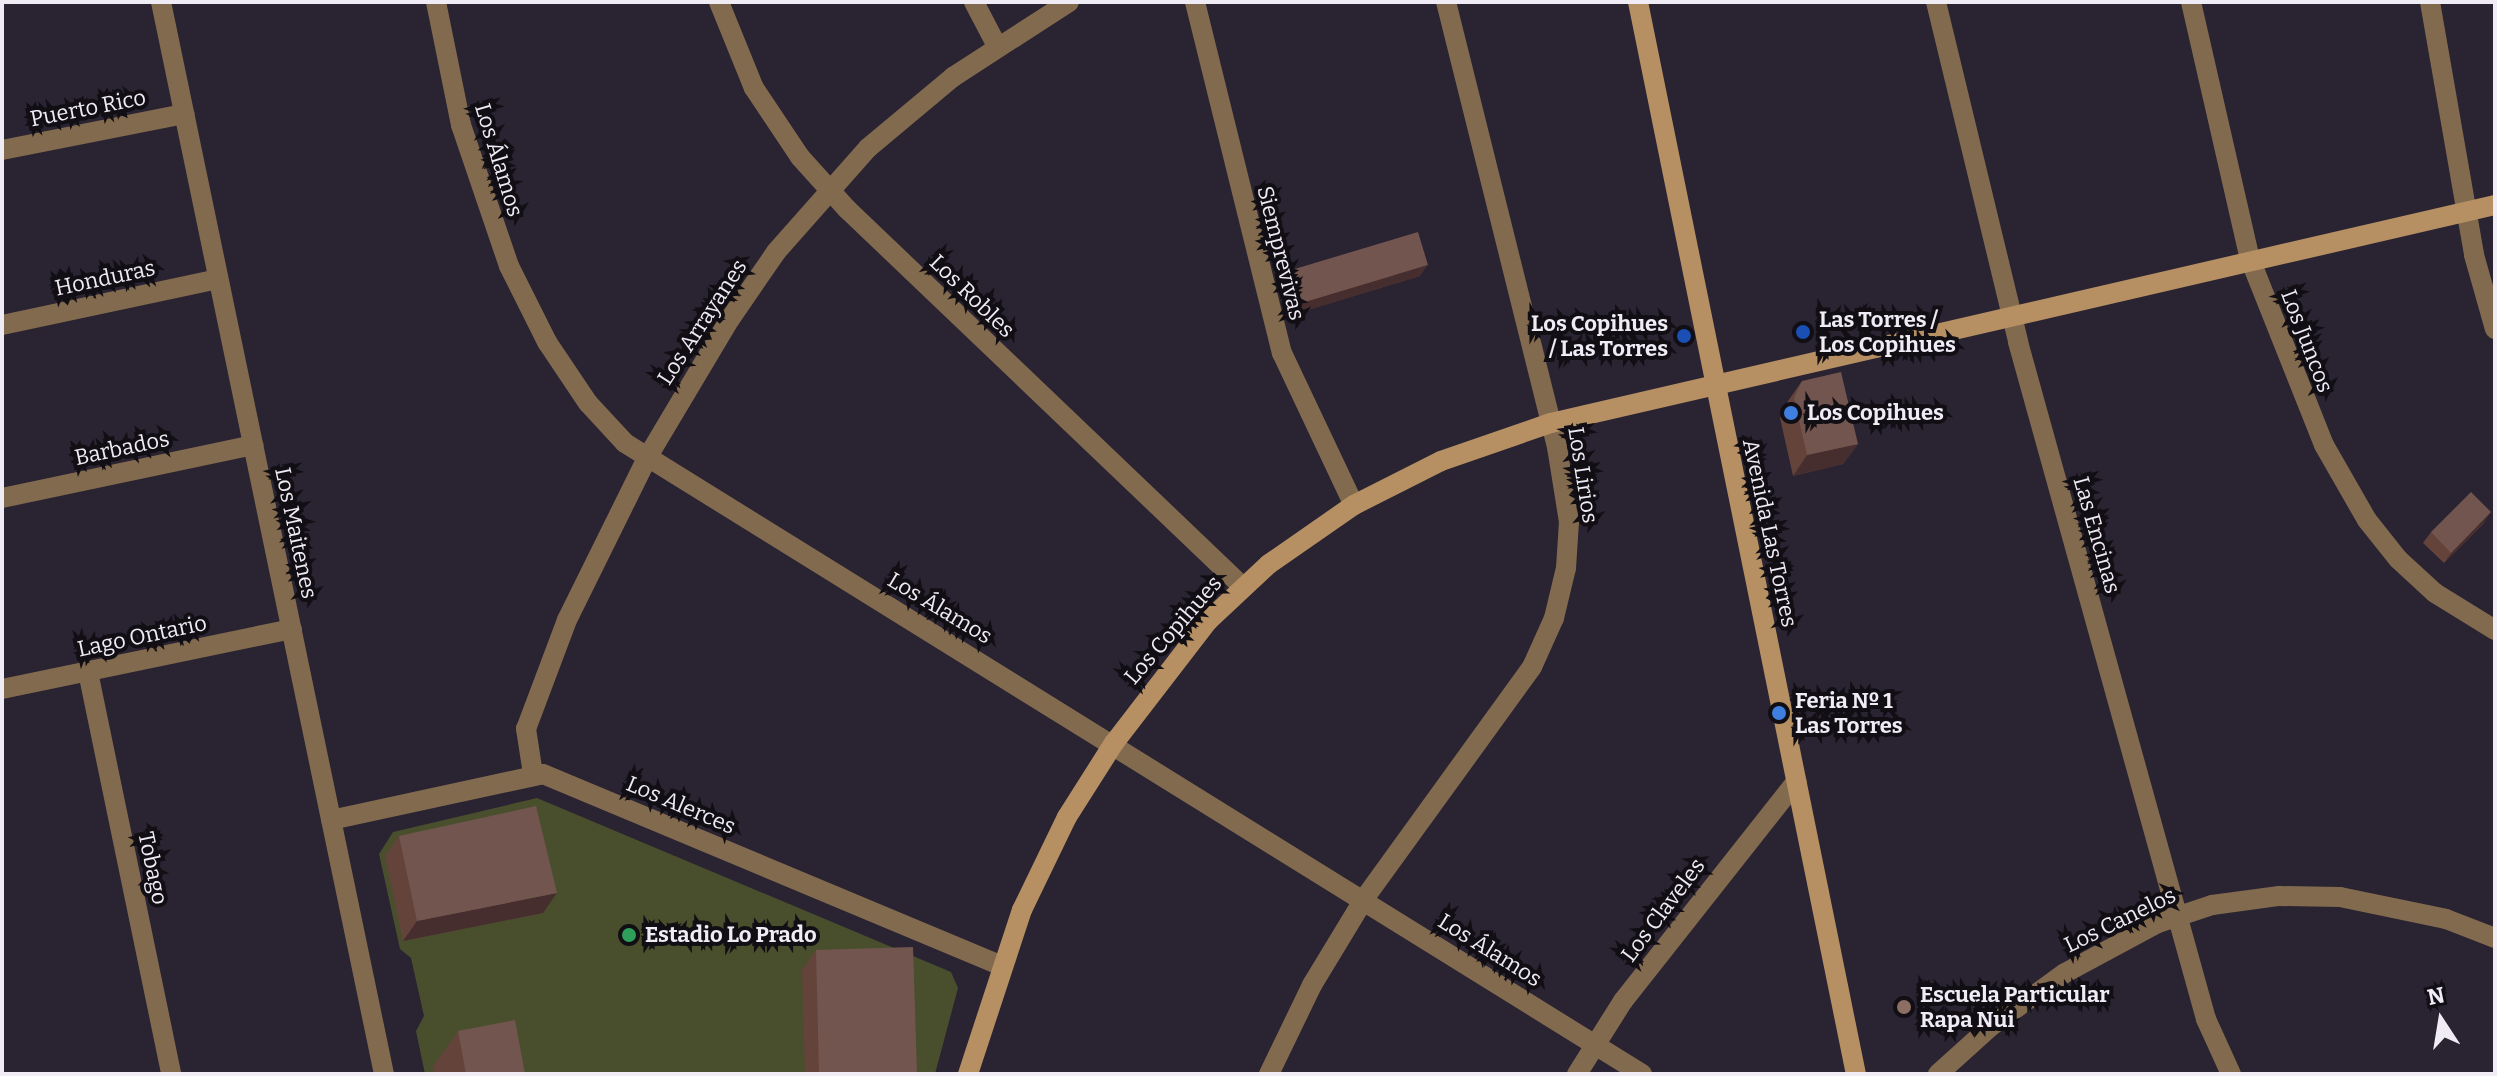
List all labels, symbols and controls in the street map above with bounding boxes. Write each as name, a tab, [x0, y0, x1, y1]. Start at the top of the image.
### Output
street label: Puerto Rico	[28, 84, 148, 132]
street label: Los Álamos	[469, 100, 529, 220]
street label: Siemprevivas	[1252, 183, 1310, 323]
street label: Los Robles	[924, 249, 1020, 343]
street label: Honduras	[52, 254, 158, 302]
street label: Los Arrayanes	[652, 254, 752, 390]
street label: Los Juncos	[2275, 286, 2339, 396]
place label: Las Torres / Los Copihues	[1819, 306, 1956, 358]
place label: Los Copihues / Las Torres	[1531, 310, 1668, 362]
marker: Las Torres / Los Copihues	[1794, 323, 1812, 341]
marker: Los Copihues / Las Torres	[1675, 327, 1693, 345]
place label: Los Copihues	[1807, 400, 1944, 426]
marker: Los Copihues	[1782, 404, 1800, 422]
street label: Barbados	[72, 425, 172, 471]
street label: Los Lirios	[1562, 425, 1604, 525]
street label: Avenida Las Torres	[1737, 436, 1803, 630]
street label: Los Maitenes	[269, 465, 323, 601]
street label: Las Encinas	[2068, 474, 2126, 596]
street label: Los Álamos	[883, 567, 997, 649]
street label: Los Copihues	[1119, 570, 1227, 690]
street label: Lago Ontario	[75, 609, 209, 663]
place label: Feria Nº 1 Las Torres	[1795, 687, 1903, 738]
marker: Feria Nº 1 Las Torres	[1770, 704, 1788, 722]
street label: Los Alerces	[623, 770, 739, 840]
street label: Tobago	[132, 829, 174, 907]
street label: Los Claveles	[1616, 853, 1710, 967]
street label: Los Canelos	[2060, 882, 2180, 958]
street label: Los Álamos	[1433, 908, 1547, 992]
place label: Estadio Lo Prado	[645, 922, 817, 948]
marker: Estadio Lo Prado	[620, 926, 638, 944]
north arrow	[2401, 980, 2481, 1060]
place label: Escuela Particular Rapa Nui	[1920, 981, 2110, 1032]
text: N	[2425, 981, 2447, 1011]
marker: Escuela Particular Rapa Nui	[1895, 998, 1913, 1016]

